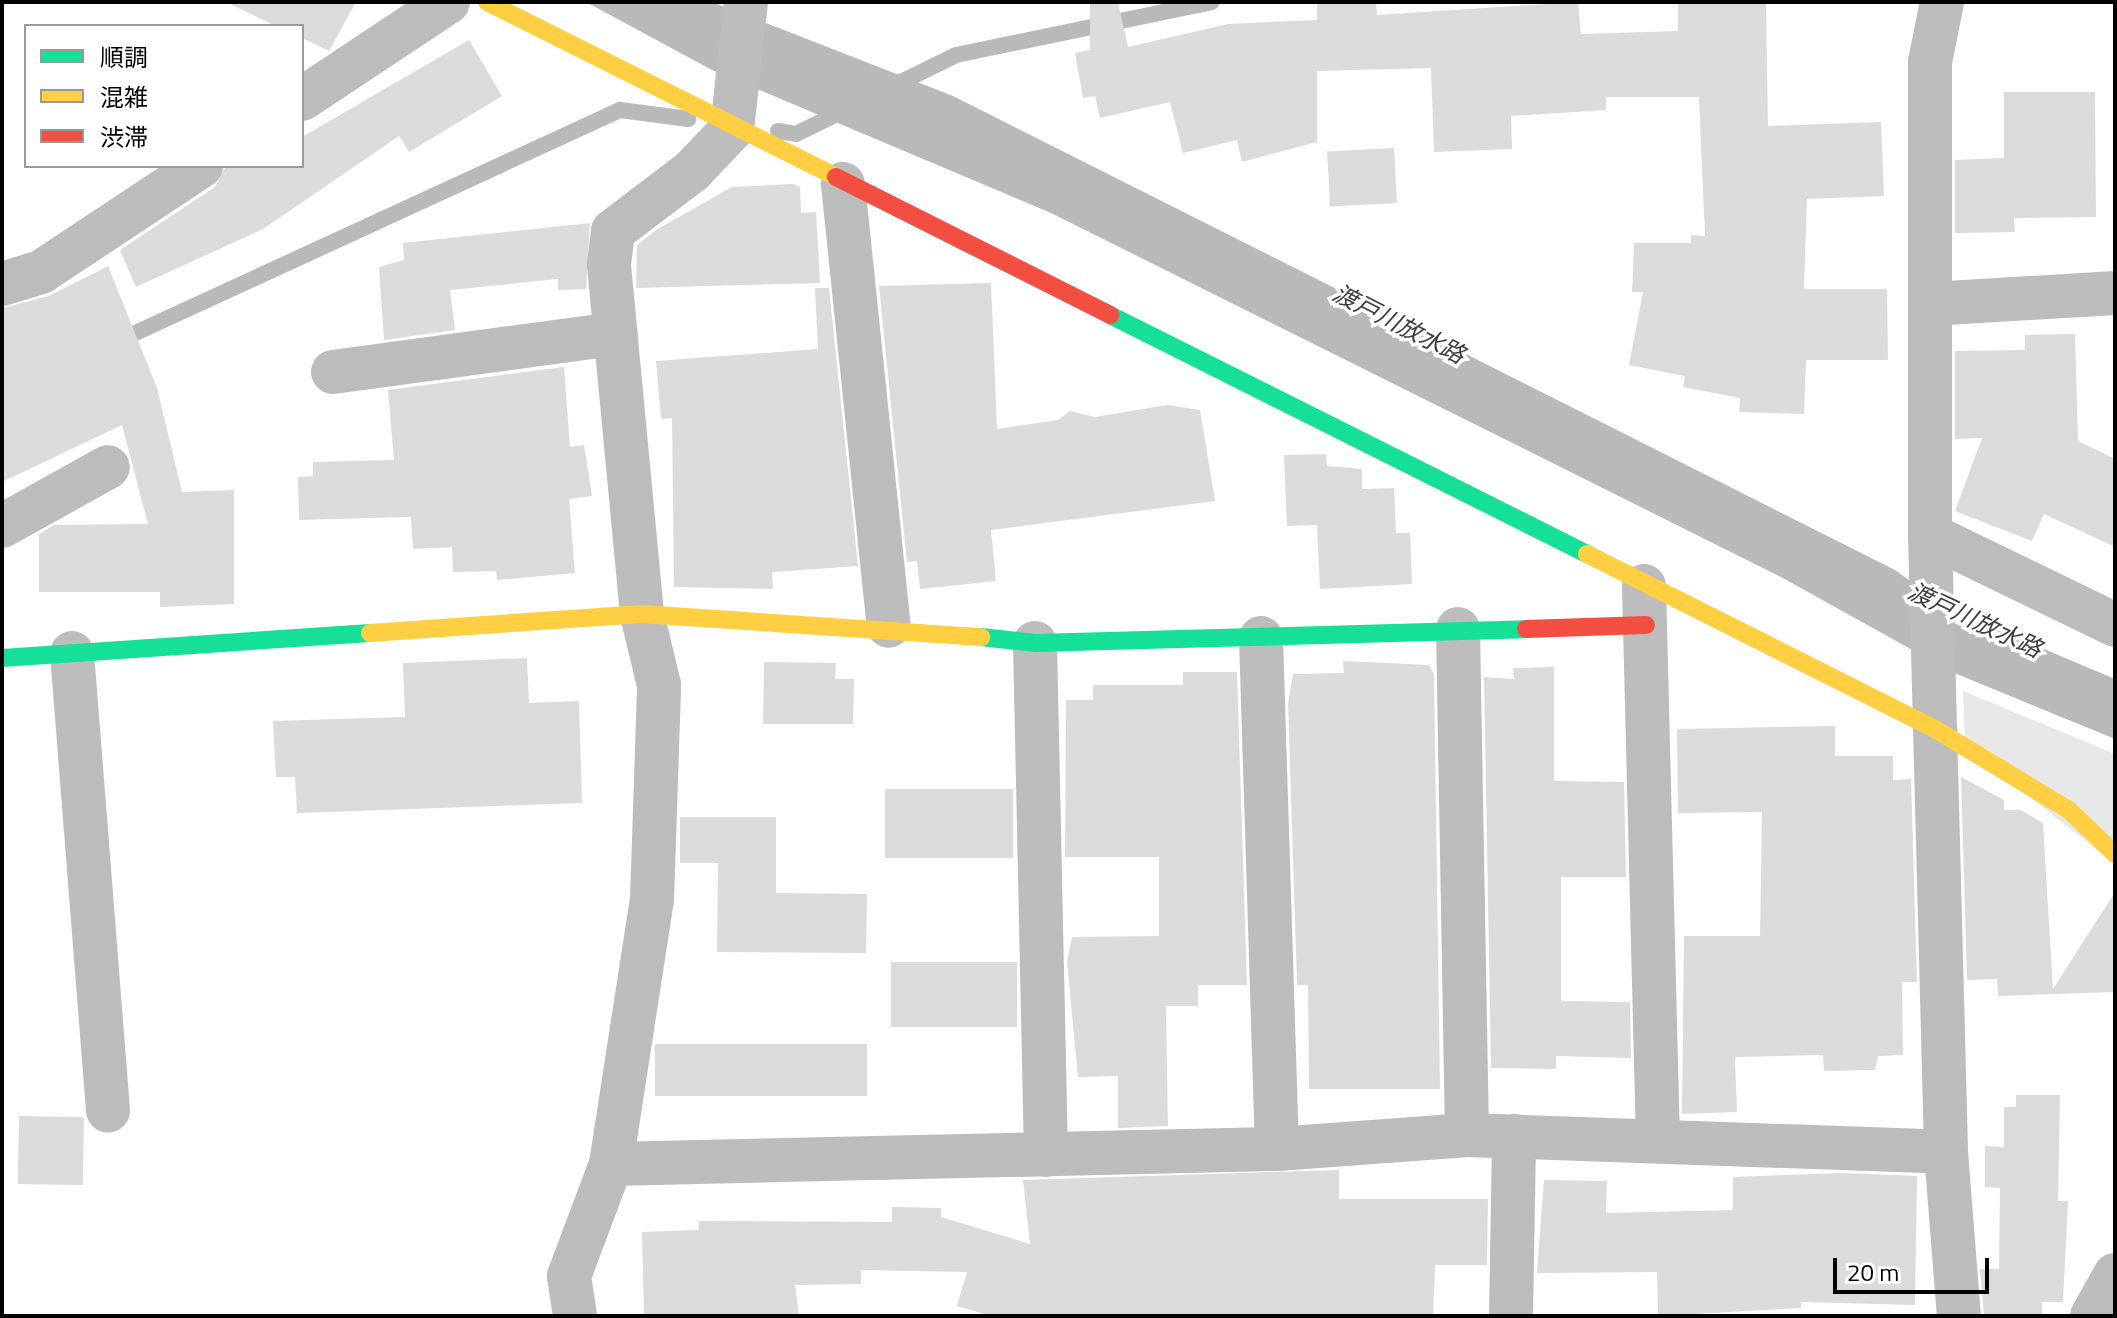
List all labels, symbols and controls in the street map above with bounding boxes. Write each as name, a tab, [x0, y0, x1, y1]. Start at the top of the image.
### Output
legend	[24, 24, 304, 168]
text: 順調	[100, 39, 148, 75]
text: 混雑	[100, 79, 148, 115]
text: 渋滞	[100, 119, 148, 155]
water label: 渡戸川放水路	[1328, 278, 1470, 370]
water label: 渡戸川放水路	[1904, 577, 2046, 663]
scale bar	[1837, 1242, 1993, 1292]
text: 20 m	[1847, 1254, 1899, 1290]

